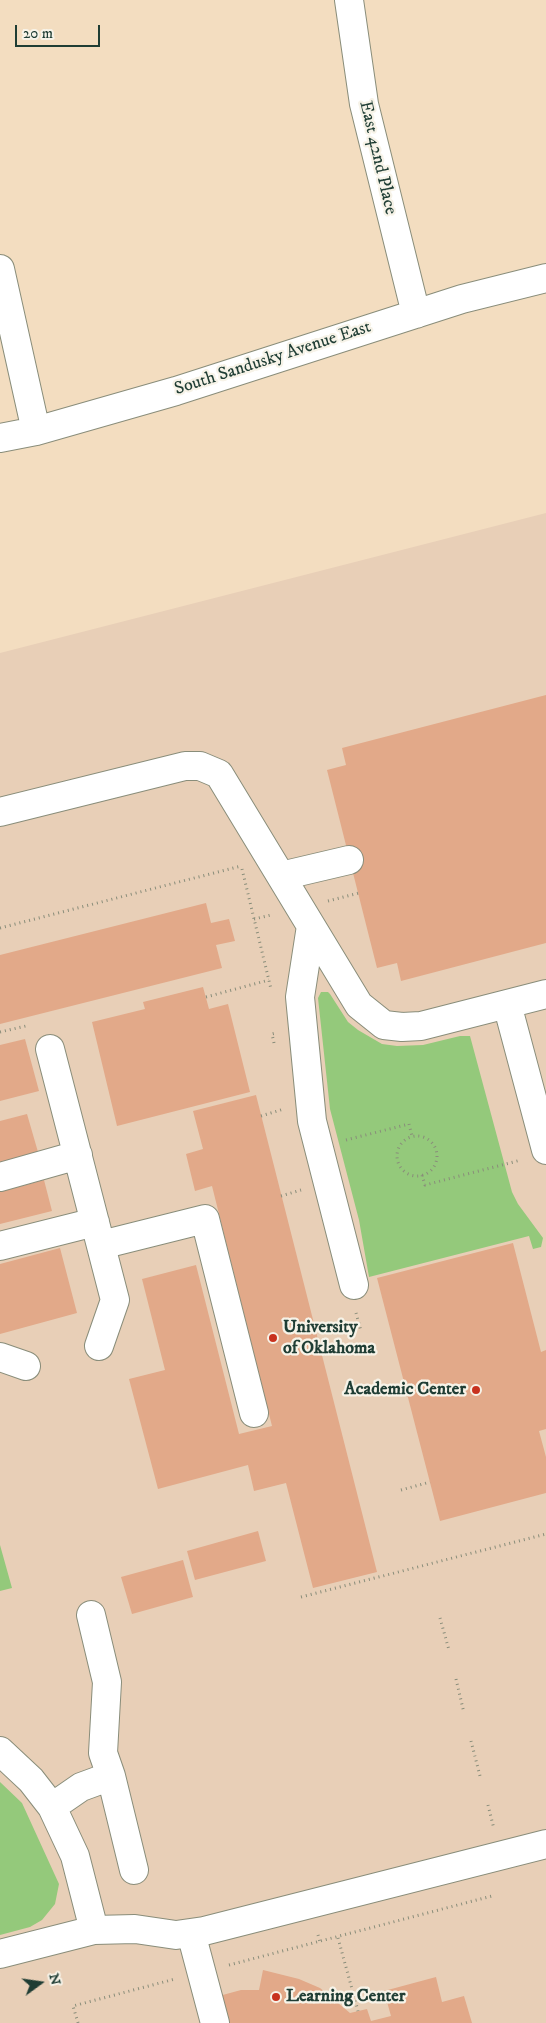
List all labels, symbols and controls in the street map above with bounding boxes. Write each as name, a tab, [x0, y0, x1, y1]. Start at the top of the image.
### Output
scale bar	[18, 15, 102, 47]
text: 20 m	[23, 24, 53, 43]
street label: East 42nd Place	[353, 99, 401, 217]
street label: South Sandusky Avenue East	[172, 317, 374, 401]
place label: University of Oklahoma	[283, 1317, 375, 1360]
marker: University of Oklahoma	[267, 1332, 279, 1344]
place label: Academic Center	[344, 1379, 466, 1401]
marker: Academic Center	[470, 1384, 482, 1396]
north arrow	[15, 1958, 65, 2008]
text: N	[44, 1972, 65, 1987]
place label: Learning Center	[286, 1986, 405, 2008]
marker: Learning Center	[270, 1991, 282, 2003]

